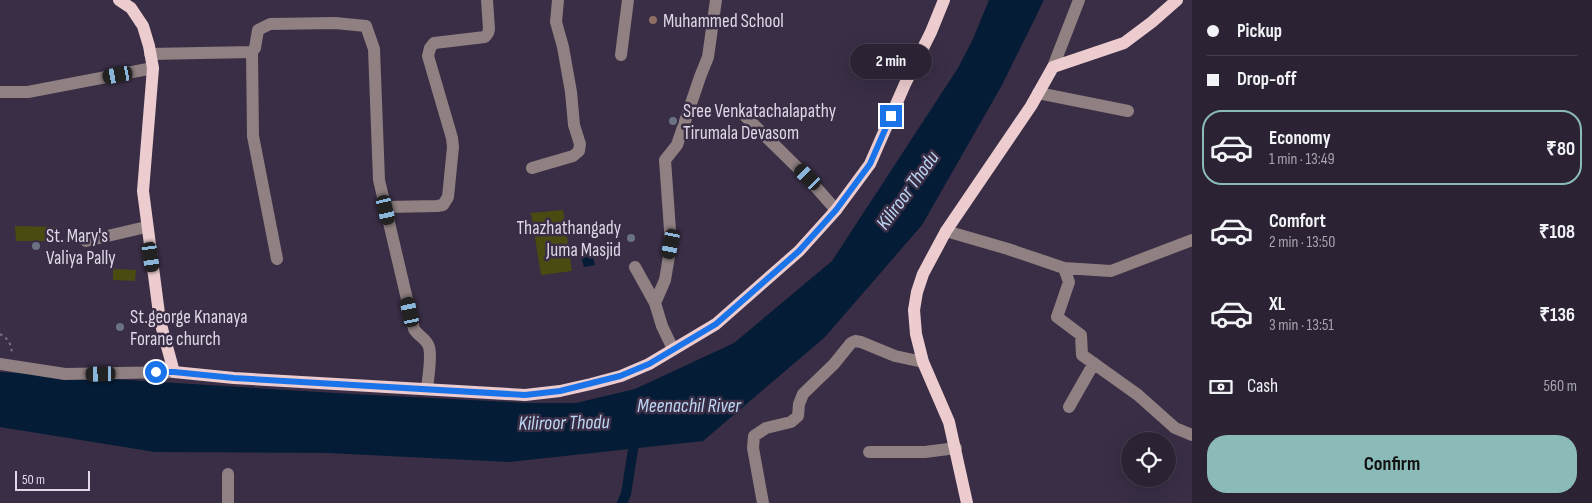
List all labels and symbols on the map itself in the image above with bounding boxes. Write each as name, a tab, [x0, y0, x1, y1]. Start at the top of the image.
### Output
place label: Muhammed School	[663, 10, 784, 33]
marker: Muhammed School	[647, 14, 659, 26]
callout: 2 min	[850, 44, 932, 78]
car	[101, 65, 134, 85]
place label: Sree Venkatachalapathy Tirumala Devasom	[683, 100, 837, 145]
route end	[880, 105, 902, 127]
marker: Sree Venkatachalapathy Tirumala Devasom	[667, 115, 679, 127]
water label: Kiliroor Thodu	[871, 146, 945, 235]
car	[791, 161, 824, 193]
car	[375, 194, 396, 226]
place label: Thazhathangady Juma Masjid	[516, 217, 622, 262]
place label: St. Mary's Valiya Pally	[46, 225, 116, 270]
car	[660, 228, 681, 260]
marker: Thazhathangady Juma Masjid	[625, 232, 637, 244]
marker: St. Mary's Valiya Pally	[30, 240, 42, 252]
car	[141, 241, 160, 273]
car	[399, 296, 420, 328]
place label: St.george Knanaya Forane church	[130, 306, 248, 351]
marker: St.george Knanaya Forane church	[114, 321, 126, 333]
route start	[145, 361, 167, 383]
car	[85, 366, 116, 382]
water label: Meenachil River	[637, 394, 742, 418]
water label: Kiliroor Thodu	[518, 410, 611, 436]
scale bar	[15, 468, 90, 491]

